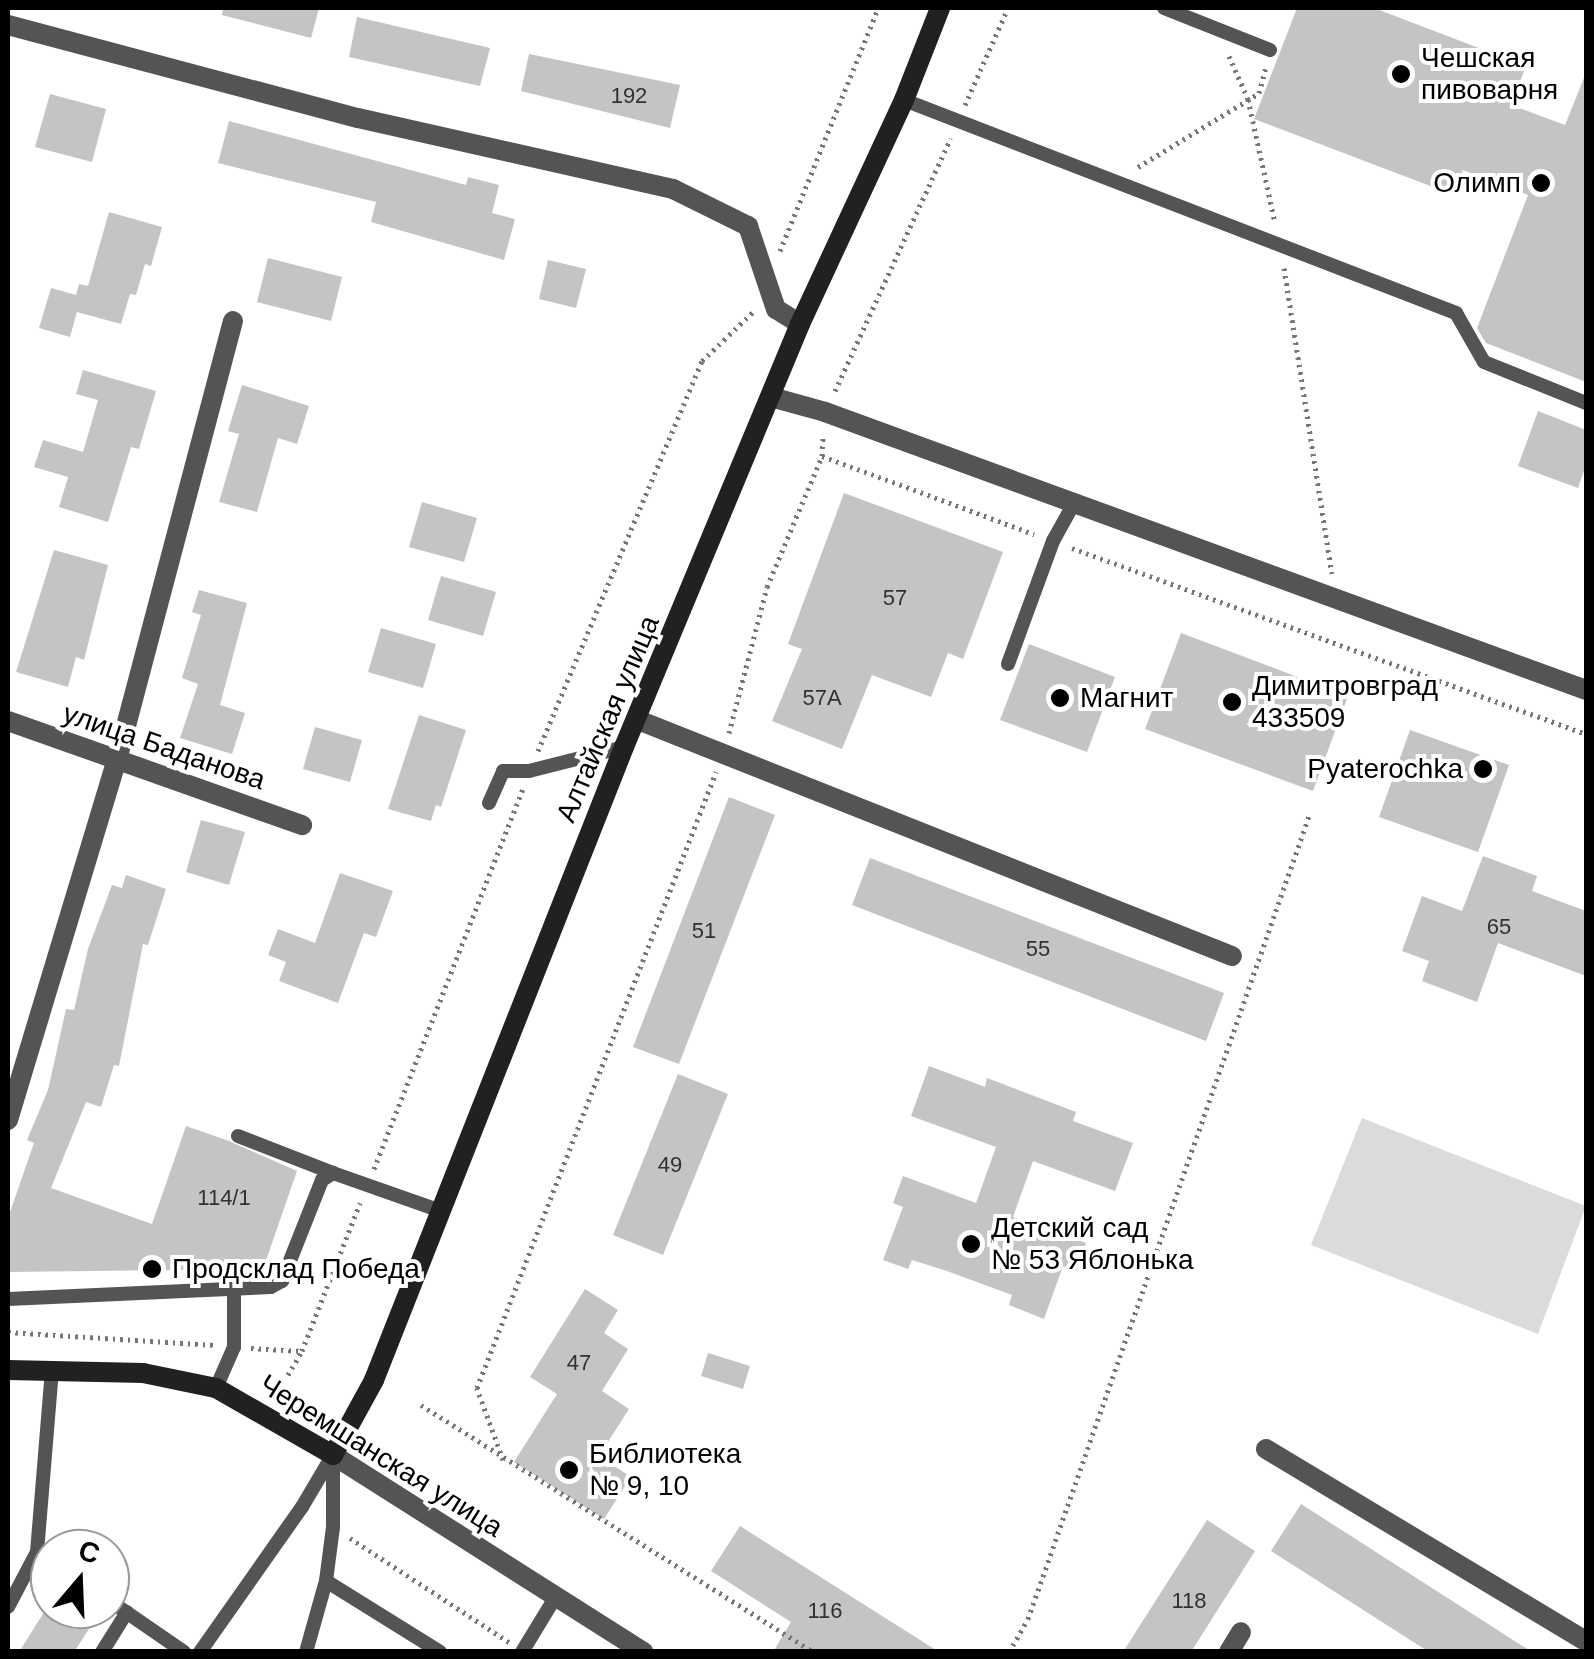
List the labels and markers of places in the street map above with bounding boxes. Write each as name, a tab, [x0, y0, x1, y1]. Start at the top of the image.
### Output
place label: Чешская пивоварня	[1421, 41, 1558, 107]
marker: Чешская пивоварня	[1390, 63, 1412, 85]
place label: Олимп	[1433, 166, 1521, 200]
marker: Олимп	[1530, 172, 1552, 194]
place label: Димитровград 433509	[1252, 669, 1438, 735]
place label: Магнит	[1080, 681, 1173, 715]
marker: Магнит	[1049, 687, 1071, 709]
marker: Димитровград 433509	[1221, 691, 1243, 713]
place label: Pyaterochka	[1307, 752, 1463, 786]
marker: Pyaterochka	[1472, 758, 1494, 780]
place label: Детский сад № 53 Яблонька	[991, 1211, 1193, 1277]
marker: Детский сад № 53 Яблонька	[960, 1233, 982, 1255]
place label: Продсклад Победа	[172, 1252, 420, 1286]
marker: Продсклад Победа	[141, 1258, 163, 1280]
place label: Библиотека № 9, 10	[589, 1437, 741, 1503]
marker: Библиотека № 9, 10	[558, 1459, 580, 1481]

